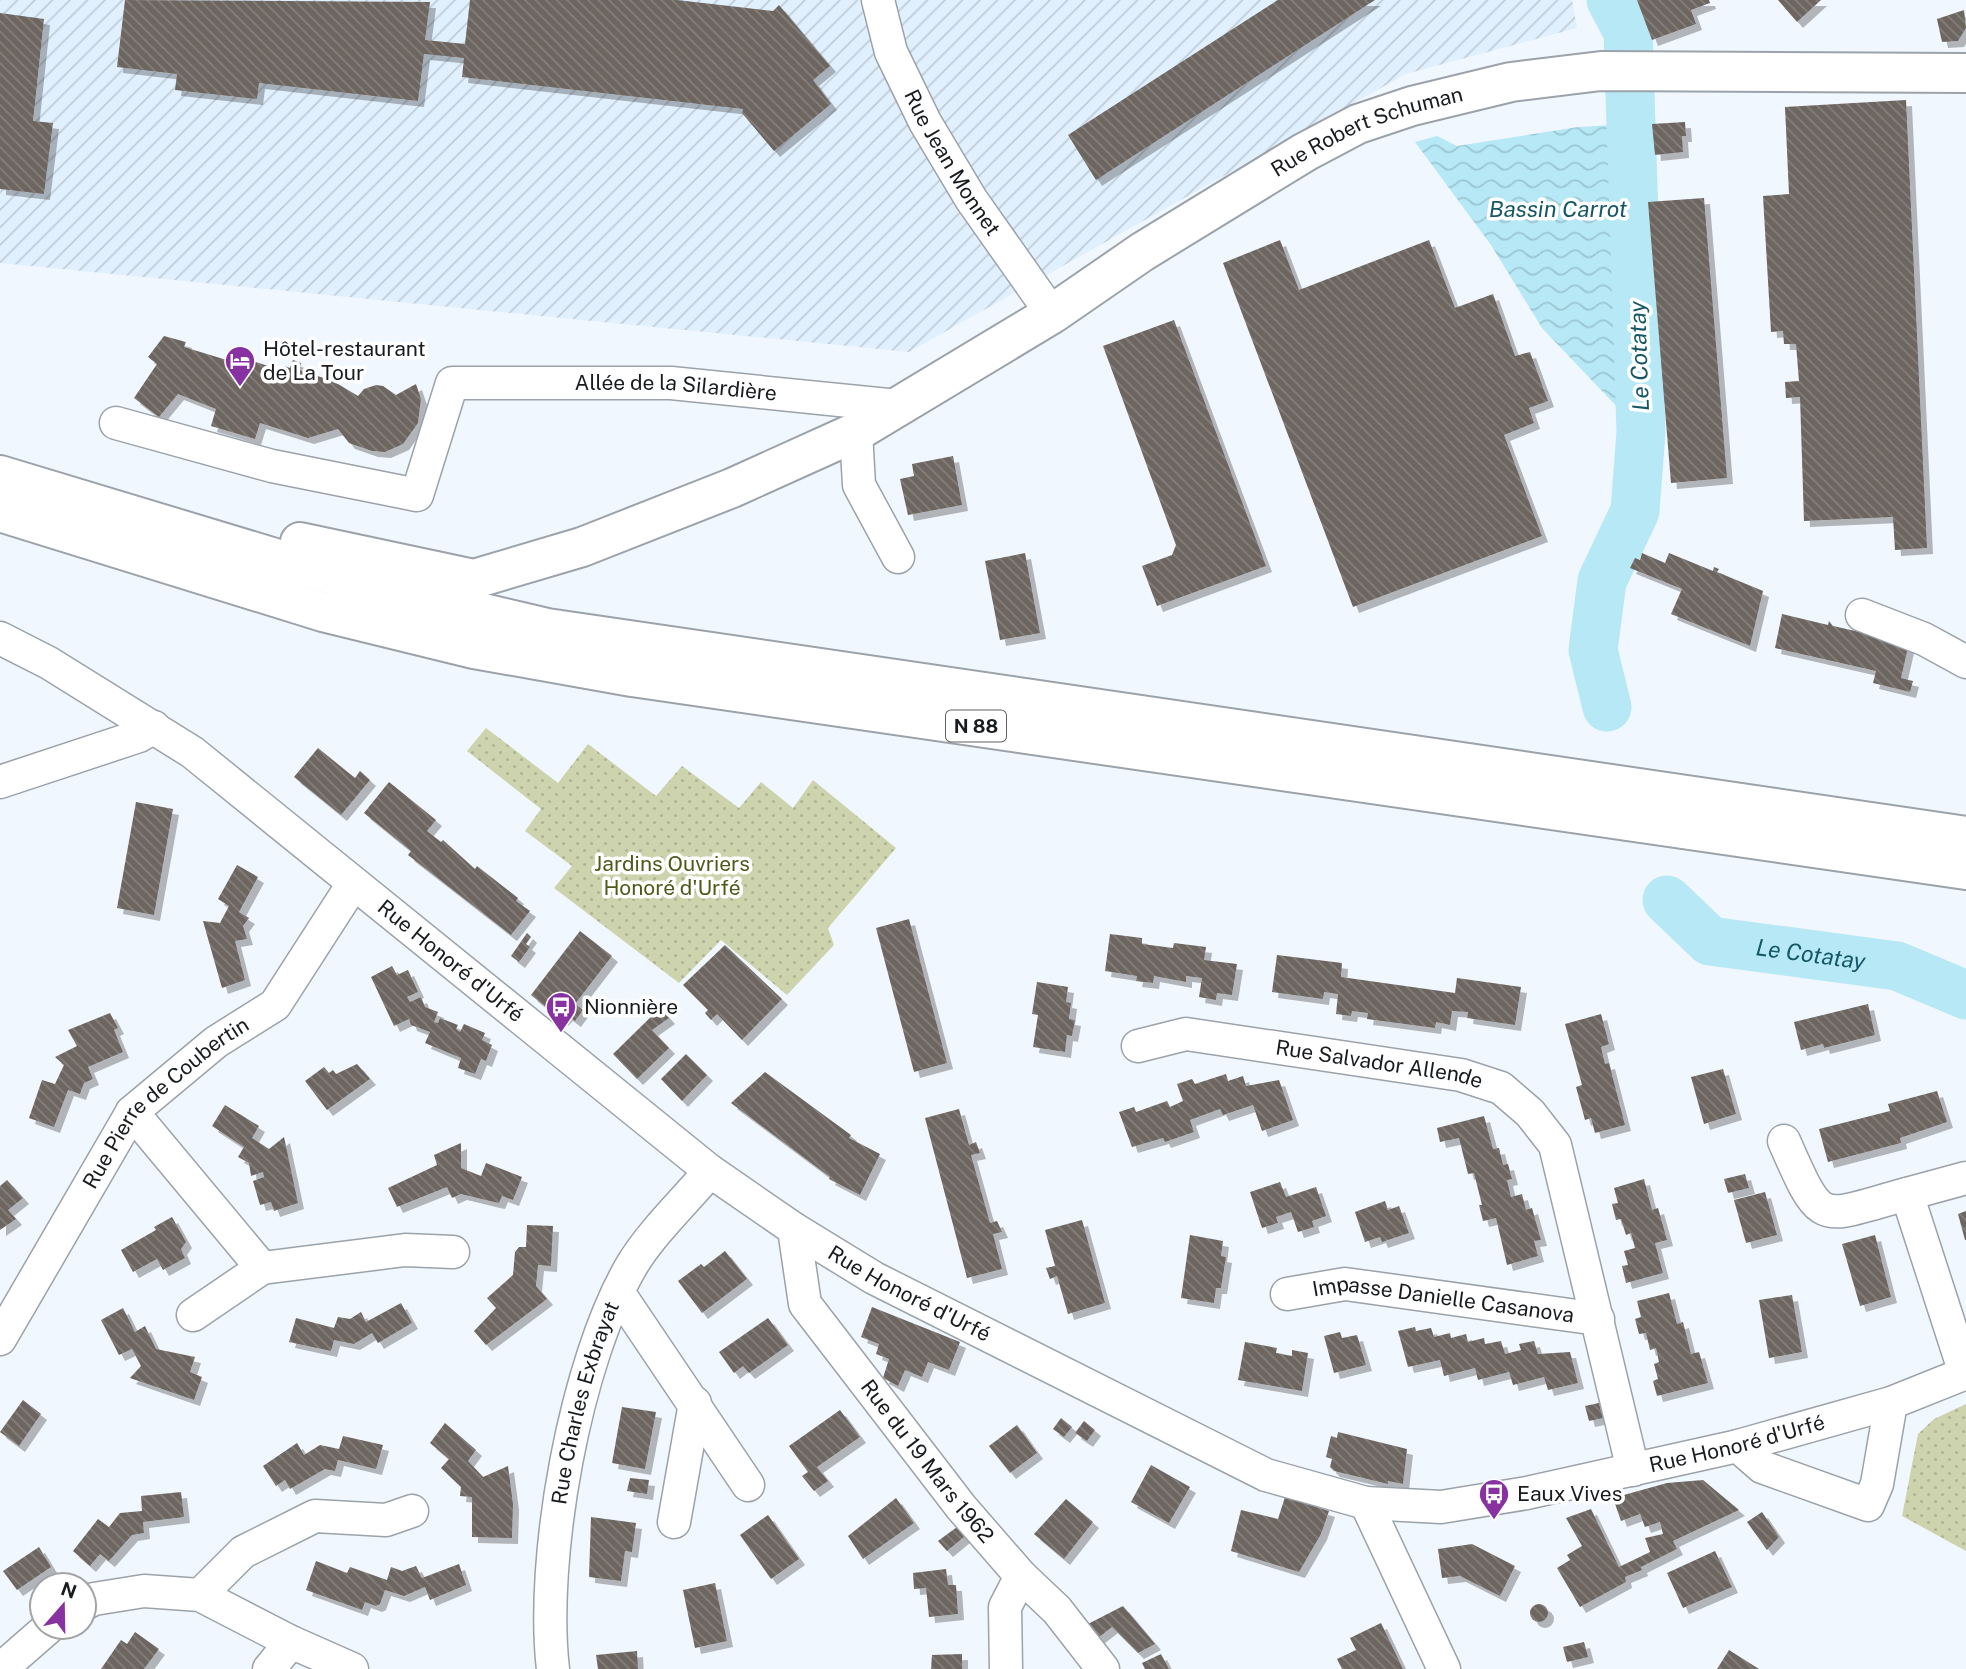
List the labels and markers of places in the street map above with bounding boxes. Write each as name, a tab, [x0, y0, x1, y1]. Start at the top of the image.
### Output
place label: Hôtel-restaurant de La Tour	[263, 336, 426, 385]
hotel icon: Hôtel-restaurant de La Tour	[223, 344, 257, 388]
bus stop icon: Nionnière	[544, 990, 578, 1034]
place label: Nionnière	[584, 994, 678, 1019]
bus stop icon: Eaux Vives	[1477, 1477, 1511, 1521]
place label: Eaux Vives	[1517, 1481, 1622, 1506]

